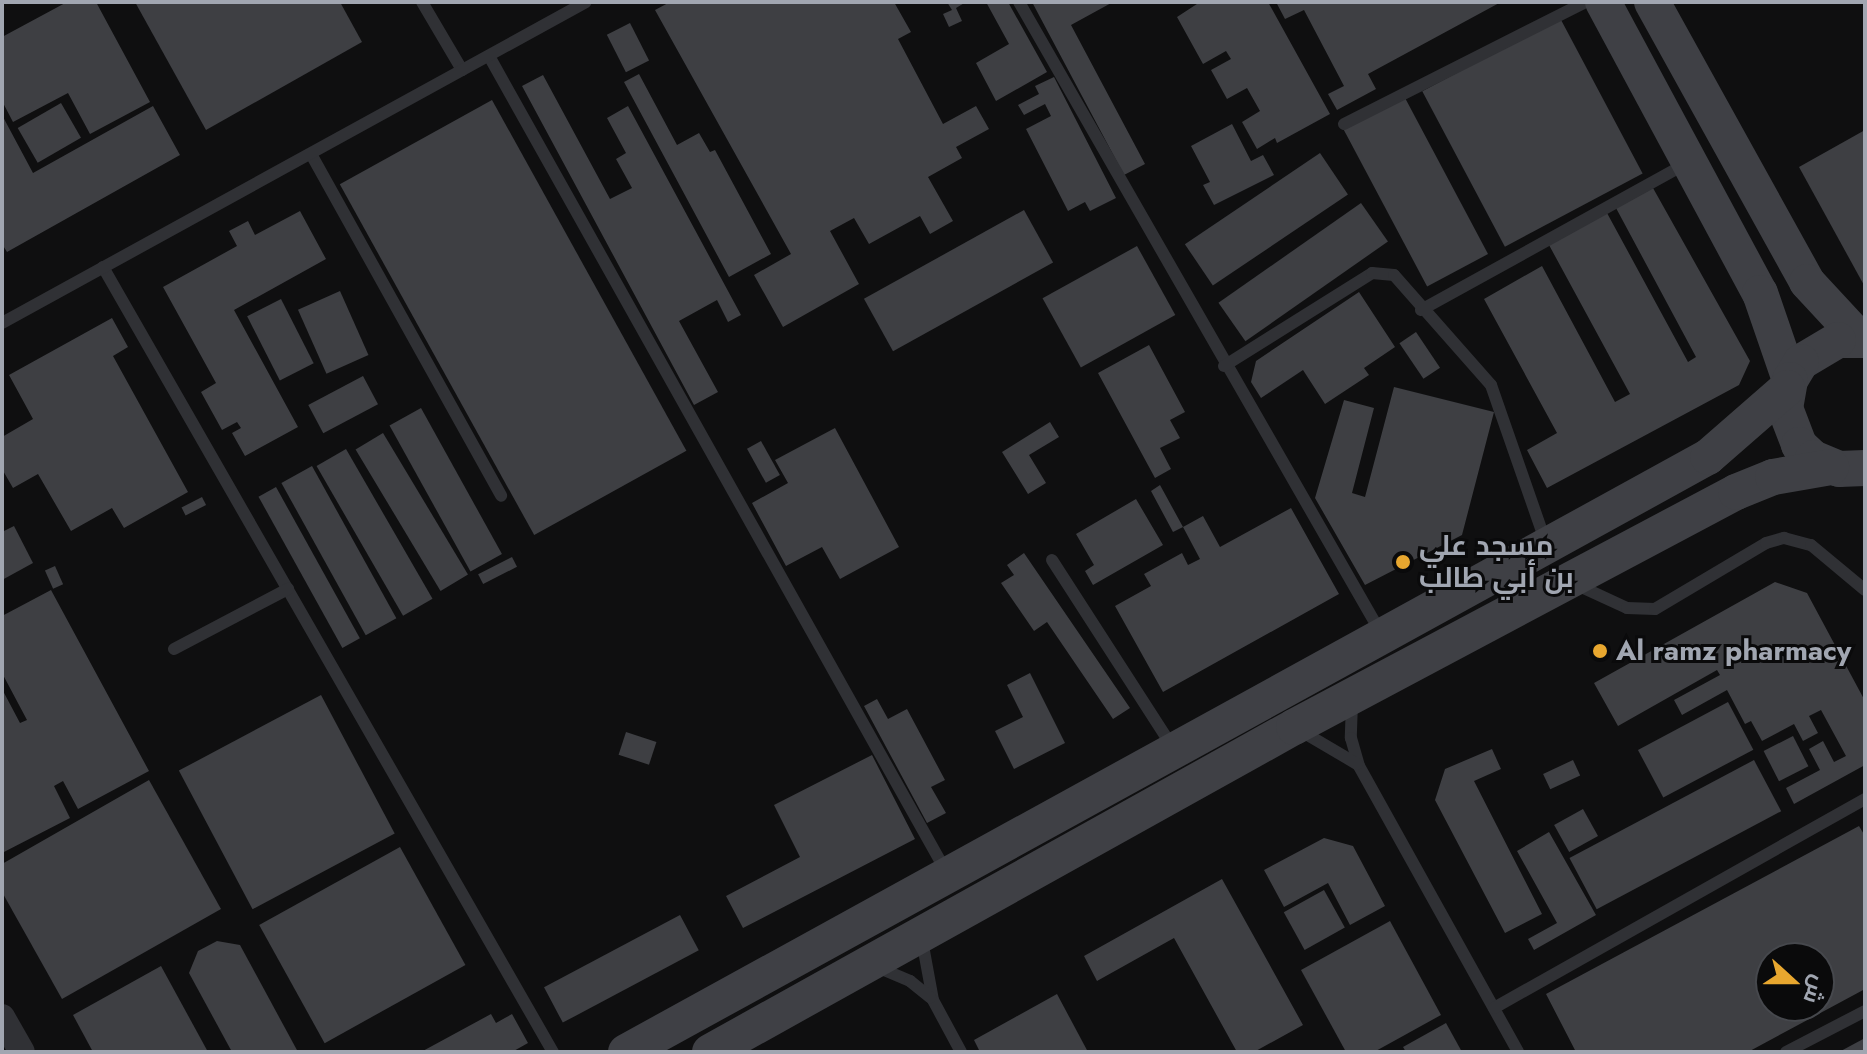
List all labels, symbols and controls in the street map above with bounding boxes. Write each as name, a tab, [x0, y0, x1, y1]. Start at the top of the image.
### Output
place label: مسجد علي بن أبي طالب	[1419, 529, 1574, 595]
marker: مسجد علي بن أبي طالب	[1394, 553, 1412, 571]
place label: Al ramz pharmacy	[1616, 634, 1851, 668]
marker: Al ramz pharmacy	[1591, 642, 1609, 660]
north arrow	[1755, 942, 1835, 1022]
text: ش	[1796, 971, 1836, 1009]

